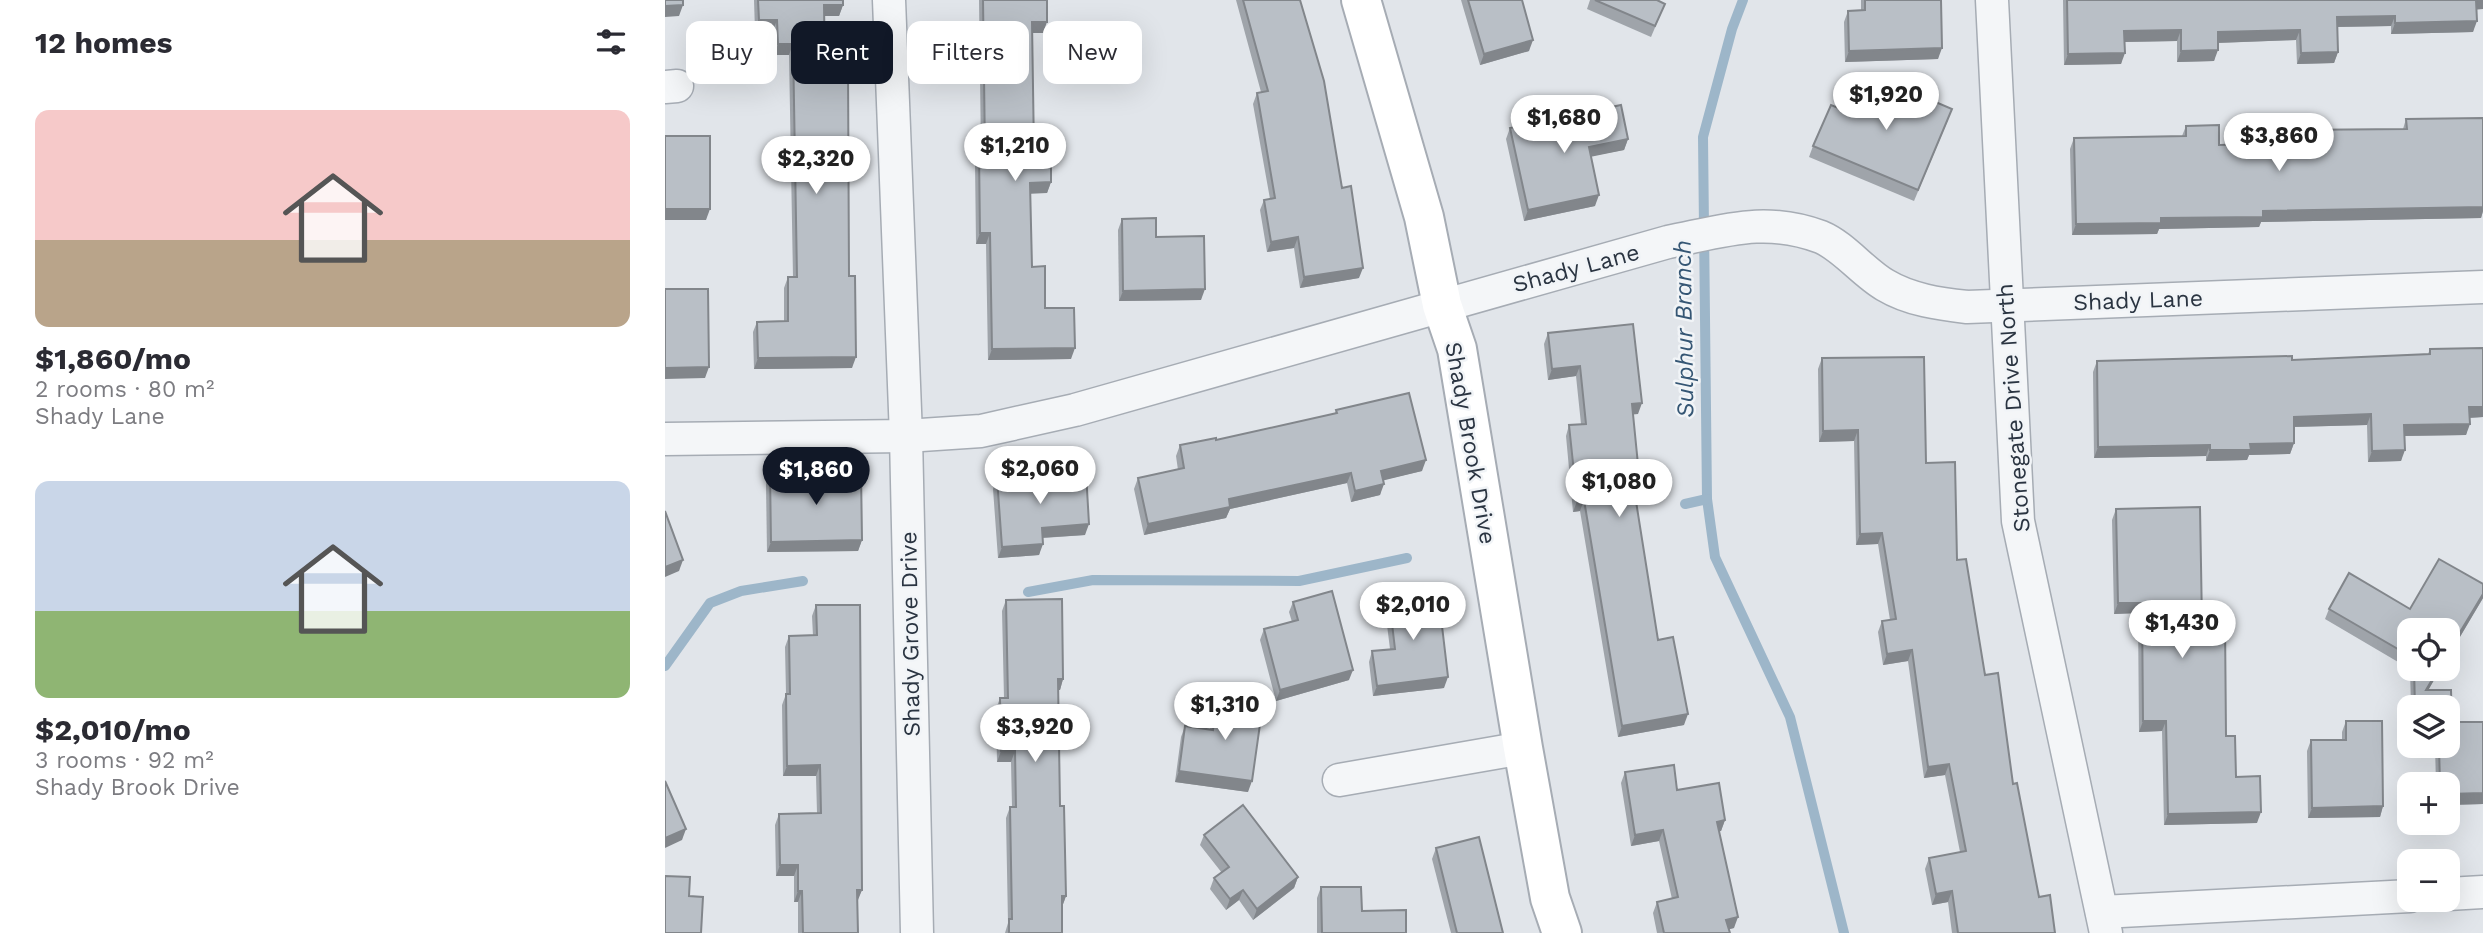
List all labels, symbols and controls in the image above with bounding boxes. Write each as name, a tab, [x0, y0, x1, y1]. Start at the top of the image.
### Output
chip: Buy	[686, 21, 777, 84]
chip: Rent	[791, 21, 893, 84]
chip: Filters	[907, 21, 1029, 84]
chip: New	[1043, 21, 1142, 84]
icon: filters	[592, 23, 630, 61]
text: 12 homes	[35, 25, 173, 60]
pin: $1,920	[1829, 72, 1943, 132]
text: $1,920	[1849, 81, 1923, 108]
pin: $1,680	[1507, 96, 1621, 155]
text: $1,680	[1527, 104, 1601, 131]
pin: $3,860	[2222, 114, 2336, 173]
text: $3,860	[2240, 122, 2318, 149]
pin: $1,210	[958, 124, 1072, 183]
text: $1,210	[980, 132, 1050, 159]
pin: $2,320	[759, 136, 873, 196]
text: $2,320	[777, 145, 855, 172]
icon: home	[270, 155, 396, 281]
street label: Shady Lane	[1510, 239, 1642, 298]
water label: Sulphur Branch	[1668, 240, 1700, 418]
street label: Stonegate Drive North	[1991, 283, 2036, 533]
street label: Shady Lane	[2073, 285, 2203, 316]
street label: Shady Brook Drive	[1439, 340, 1502, 546]
text: $1,860/mo	[35, 341, 191, 376]
text: 2 rooms · 80 m²	[35, 376, 214, 403]
text: Shady Lane	[35, 403, 165, 430]
pin: $2,060	[983, 447, 1097, 506]
pin: $1,860	[759, 448, 873, 507]
text: $2,060	[1001, 455, 1079, 482]
text: $1,860	[779, 456, 853, 483]
pin: $1,080	[1562, 460, 1676, 519]
text: $1,080	[1581, 468, 1657, 495]
icon: home	[270, 526, 396, 652]
street label: Shady Grove Drive	[895, 531, 926, 737]
pin: $2,010	[1356, 582, 1470, 642]
text: $2,010	[1376, 591, 1450, 618]
pin: $1,430	[2125, 600, 2239, 660]
text: $1,430	[2145, 609, 2219, 636]
map controls	[2397, 618, 2460, 912]
button: locate	[2397, 618, 2460, 681]
pin: $1,310	[1168, 682, 1282, 742]
text: $1,310	[1190, 691, 1260, 718]
button: layers	[2397, 695, 2460, 758]
pin: $3,920	[978, 704, 1092, 764]
text: $2,010/mo	[35, 712, 191, 747]
text: $3,920	[996, 713, 1074, 740]
text: 3 rooms · 92 m²	[35, 747, 214, 774]
button: +	[2397, 772, 2460, 835]
text: Shady Brook Drive	[35, 774, 240, 801]
button: −	[2397, 849, 2460, 912]

